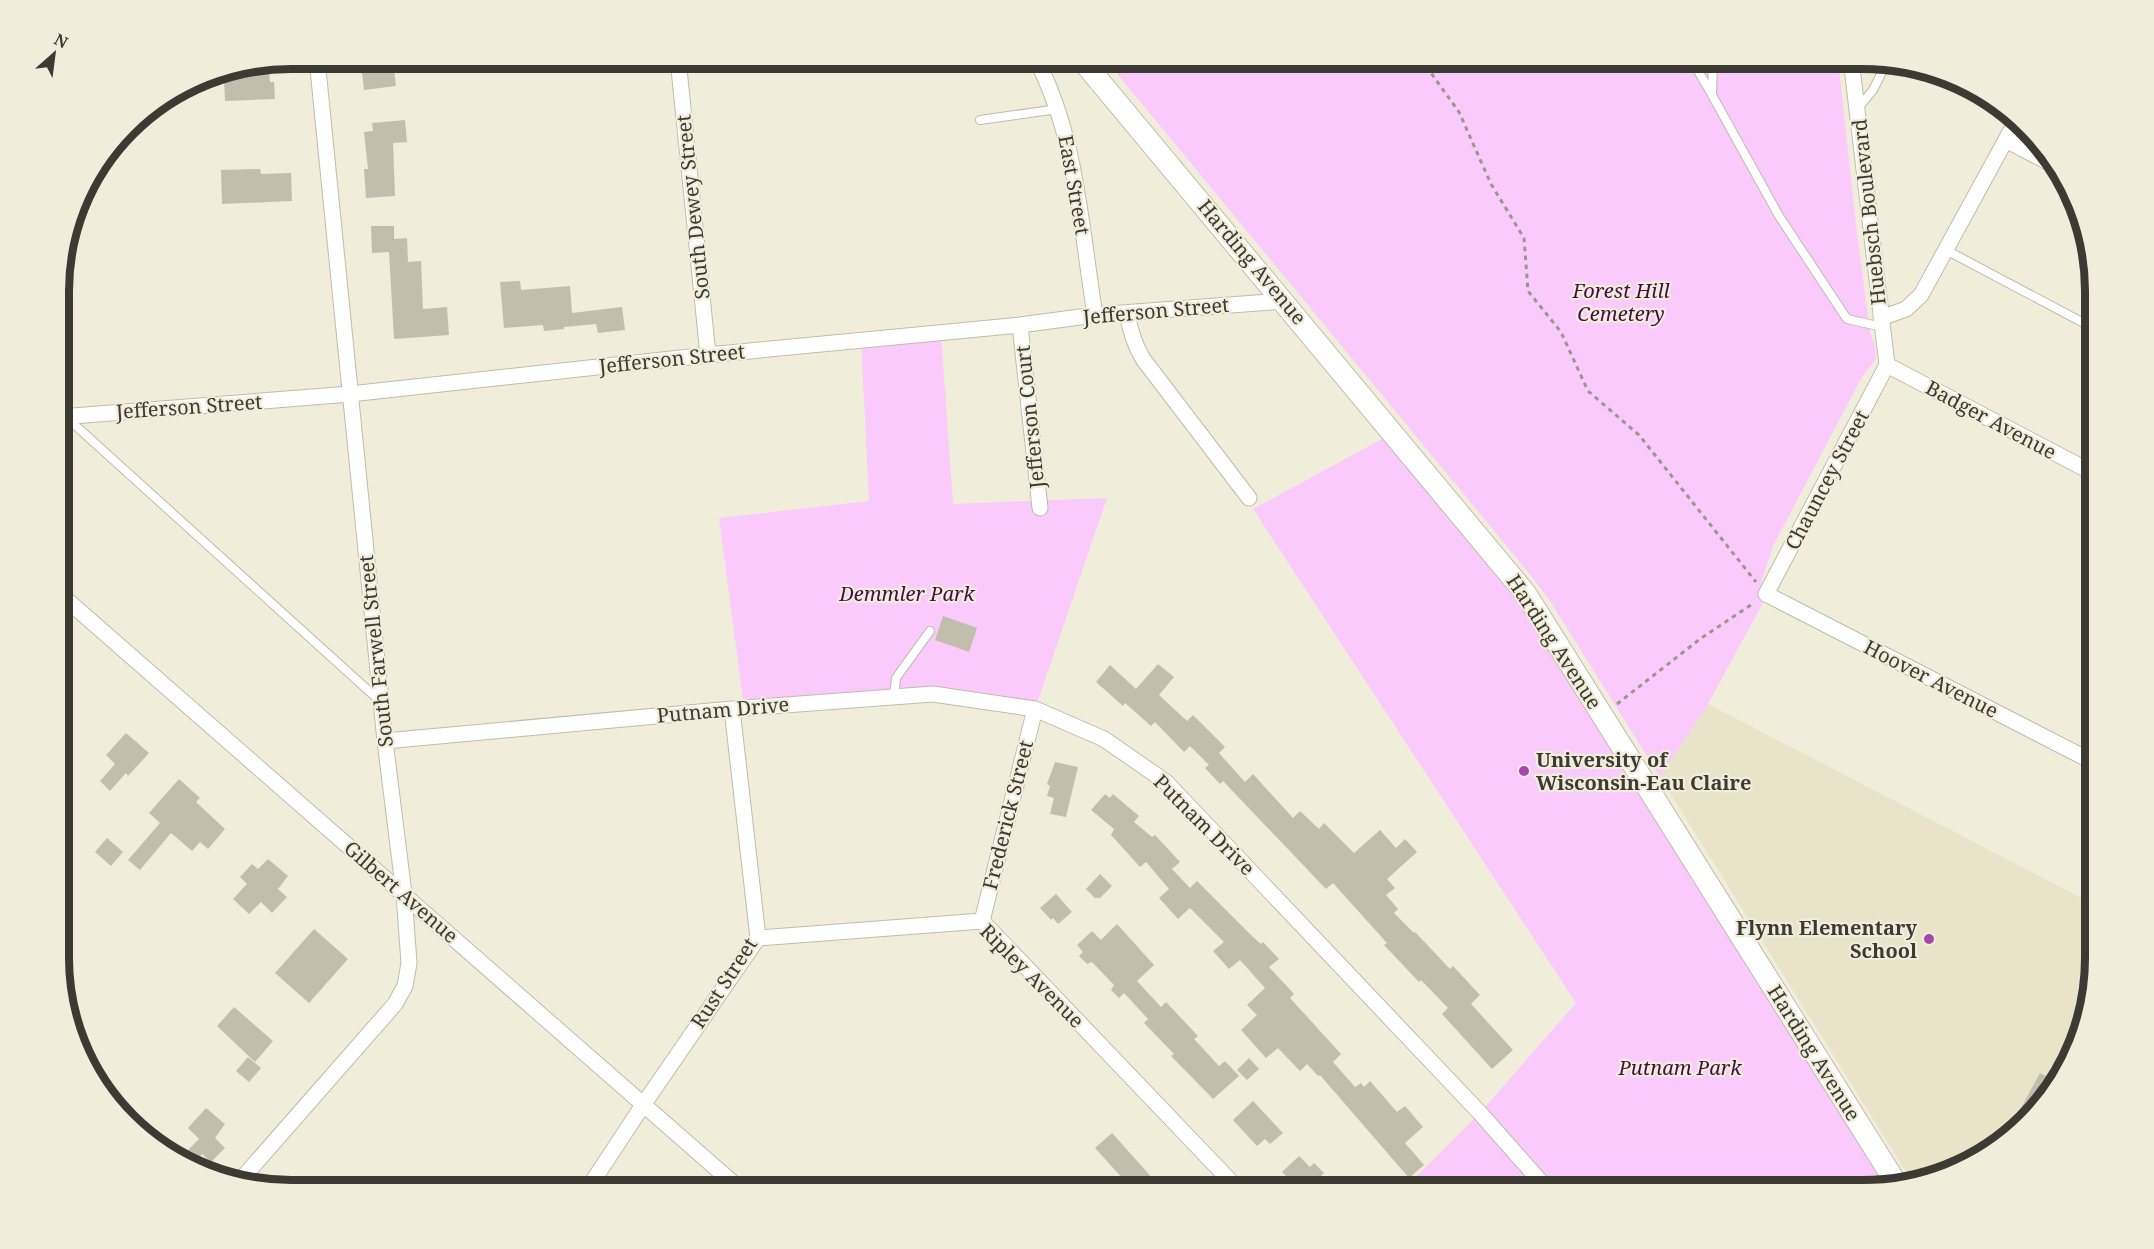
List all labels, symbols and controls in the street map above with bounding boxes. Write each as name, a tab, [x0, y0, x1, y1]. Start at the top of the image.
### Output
north arrow	[24, 24, 84, 84]
text: N	[50, 28, 72, 54]
street label: South Dewey Street	[669, 113, 716, 301]
street label: Huebsch Boulevard	[1845, 118, 1892, 306]
street label: East Street	[1052, 133, 1097, 237]
street label: Harding Avenue	[1192, 193, 1313, 330]
park label: Forest Hill Cemetery	[1571, 277, 1670, 327]
street label: Jefferson Street	[1081, 291, 1230, 330]
street label: Jefferson Street	[597, 337, 746, 380]
street label: Jefferson Court	[1009, 344, 1051, 491]
street label: Badger Avenue	[1921, 374, 2061, 465]
street label: Jefferson Street	[114, 388, 263, 425]
street label: Chauncey Street	[1778, 405, 1875, 554]
street label: South Farwell Street	[352, 554, 399, 748]
street label: Harding Avenue	[1501, 569, 1608, 714]
park label: Demmler Park	[838, 580, 975, 607]
street label: Hoover Avenue	[1859, 633, 2003, 724]
street label: Putnam Drive	[656, 690, 790, 729]
street label: Frederick Street	[976, 737, 1039, 892]
place label: University of Wisconsin-Eau Claire	[1536, 746, 1751, 796]
marker: University of Wisconsin-Eau Claire	[1517, 764, 1531, 778]
street label: Putnam Drive	[1148, 768, 1261, 881]
street label: Gilbert Avenue	[339, 835, 464, 949]
place label: Flynn Elementary School	[1736, 914, 1917, 964]
street label: Ripley Avenue	[974, 918, 1090, 1034]
street label: Rust Street	[684, 932, 763, 1033]
marker: Flynn Elementary School	[1922, 932, 1936, 946]
street label: Harding Avenue	[1762, 980, 1867, 1126]
park label: Putnam Park	[1617, 1054, 1742, 1081]

